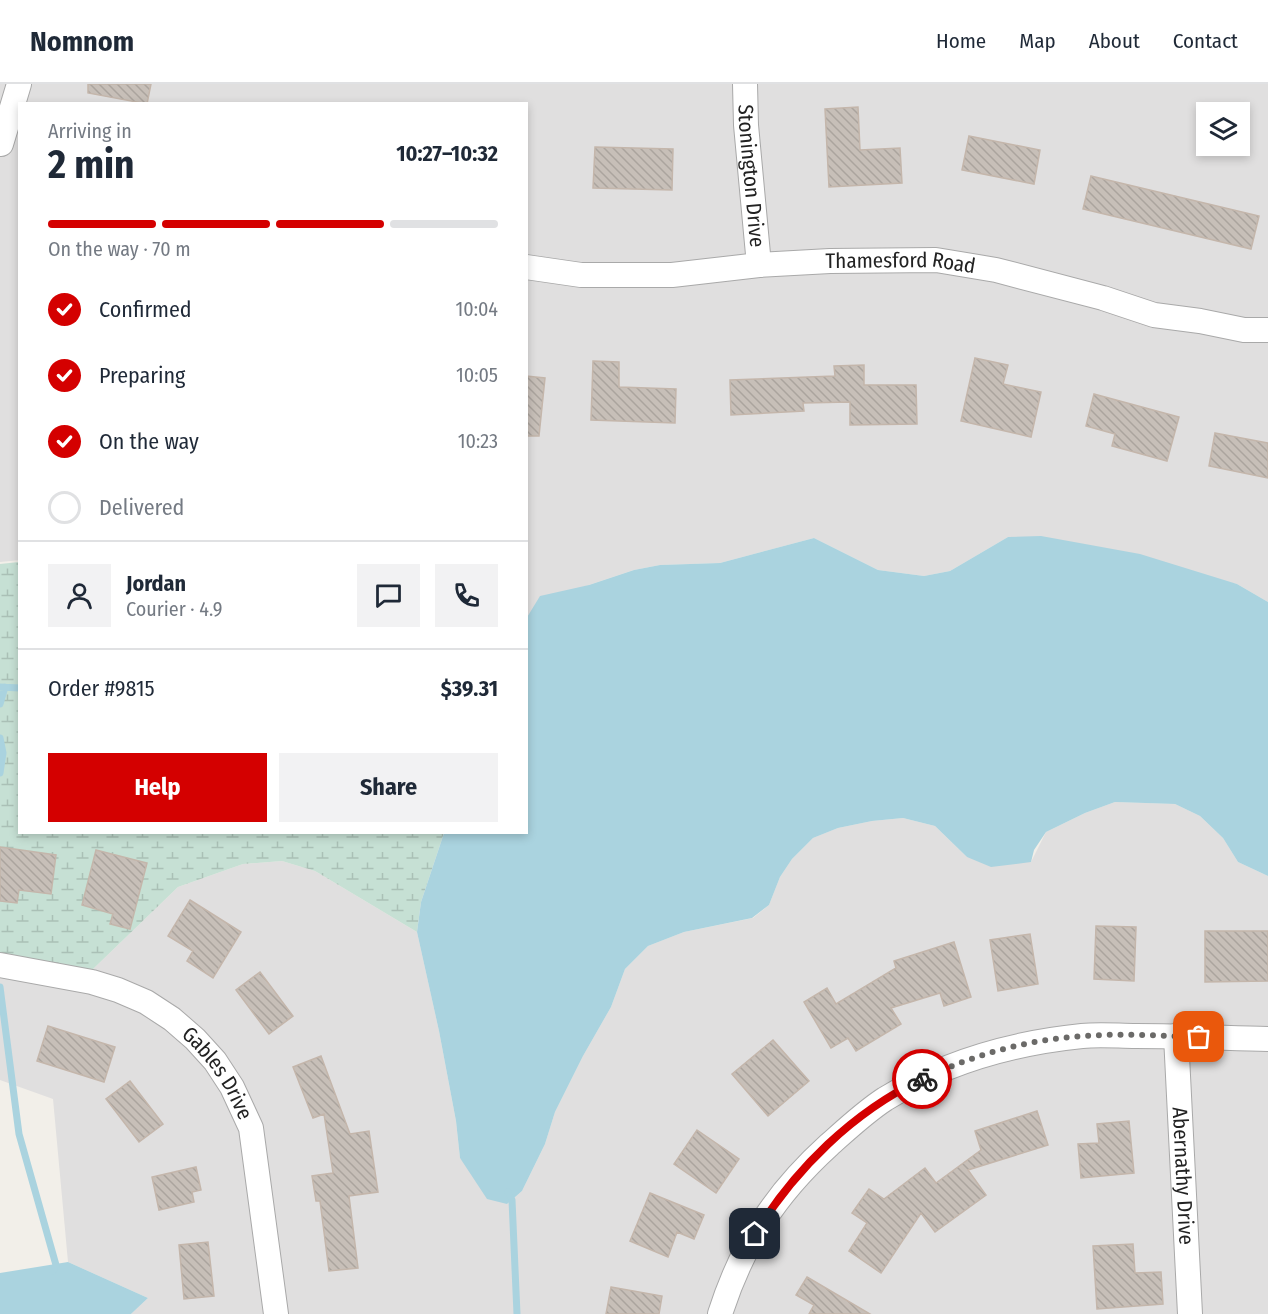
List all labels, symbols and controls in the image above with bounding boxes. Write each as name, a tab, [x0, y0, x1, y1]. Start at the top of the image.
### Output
text: Nomnom	[30, 25, 134, 58]
text: Home	[936, 28, 986, 54]
text: Map	[1019, 28, 1056, 54]
text: About	[1089, 28, 1140, 54]
text: Contact	[1173, 28, 1238, 54]
map controls	[1196, 102, 1250, 156]
button: layers	[1196, 102, 1250, 156]
street label: Stonington Drive	[732, 104, 770, 248]
text: Arriving in	[48, 119, 132, 143]
text: 10:27–10:32	[396, 140, 498, 167]
text: 2 min	[48, 142, 134, 188]
text: On the way · 70 m	[48, 237, 191, 261]
street label: Thamesford Road	[825, 247, 978, 279]
icon: check	[48, 293, 81, 326]
text: Confirmed	[99, 296, 192, 323]
text: 10:04	[455, 297, 498, 321]
icon: check	[48, 359, 81, 392]
text: Preparing	[99, 362, 185, 389]
text: 10:05	[456, 363, 498, 387]
icon: check	[48, 425, 81, 458]
text: On the way	[99, 428, 199, 455]
text: 10:23	[458, 429, 498, 453]
text: Delivered	[99, 494, 184, 521]
button: person	[48, 564, 111, 627]
button: chat	[357, 564, 420, 627]
button: phone	[435, 564, 498, 627]
text: Jordan	[126, 570, 186, 597]
text: Courier · 4.9	[126, 597, 222, 621]
text: Order #9815	[48, 675, 155, 702]
text: $39.31	[441, 675, 498, 702]
button: Help	[48, 753, 267, 822]
button: Share	[279, 753, 498, 822]
pin	[1173, 1011, 1224, 1062]
icon: bag	[1182, 1020, 1215, 1053]
street label: Gables Drive	[177, 1021, 258, 1124]
courier	[892, 1049, 952, 1109]
icon: bike	[906, 1063, 939, 1096]
street label: Abernathy Drive	[1167, 1106, 1199, 1245]
pin	[729, 1208, 780, 1259]
icon: home	[738, 1217, 771, 1250]

